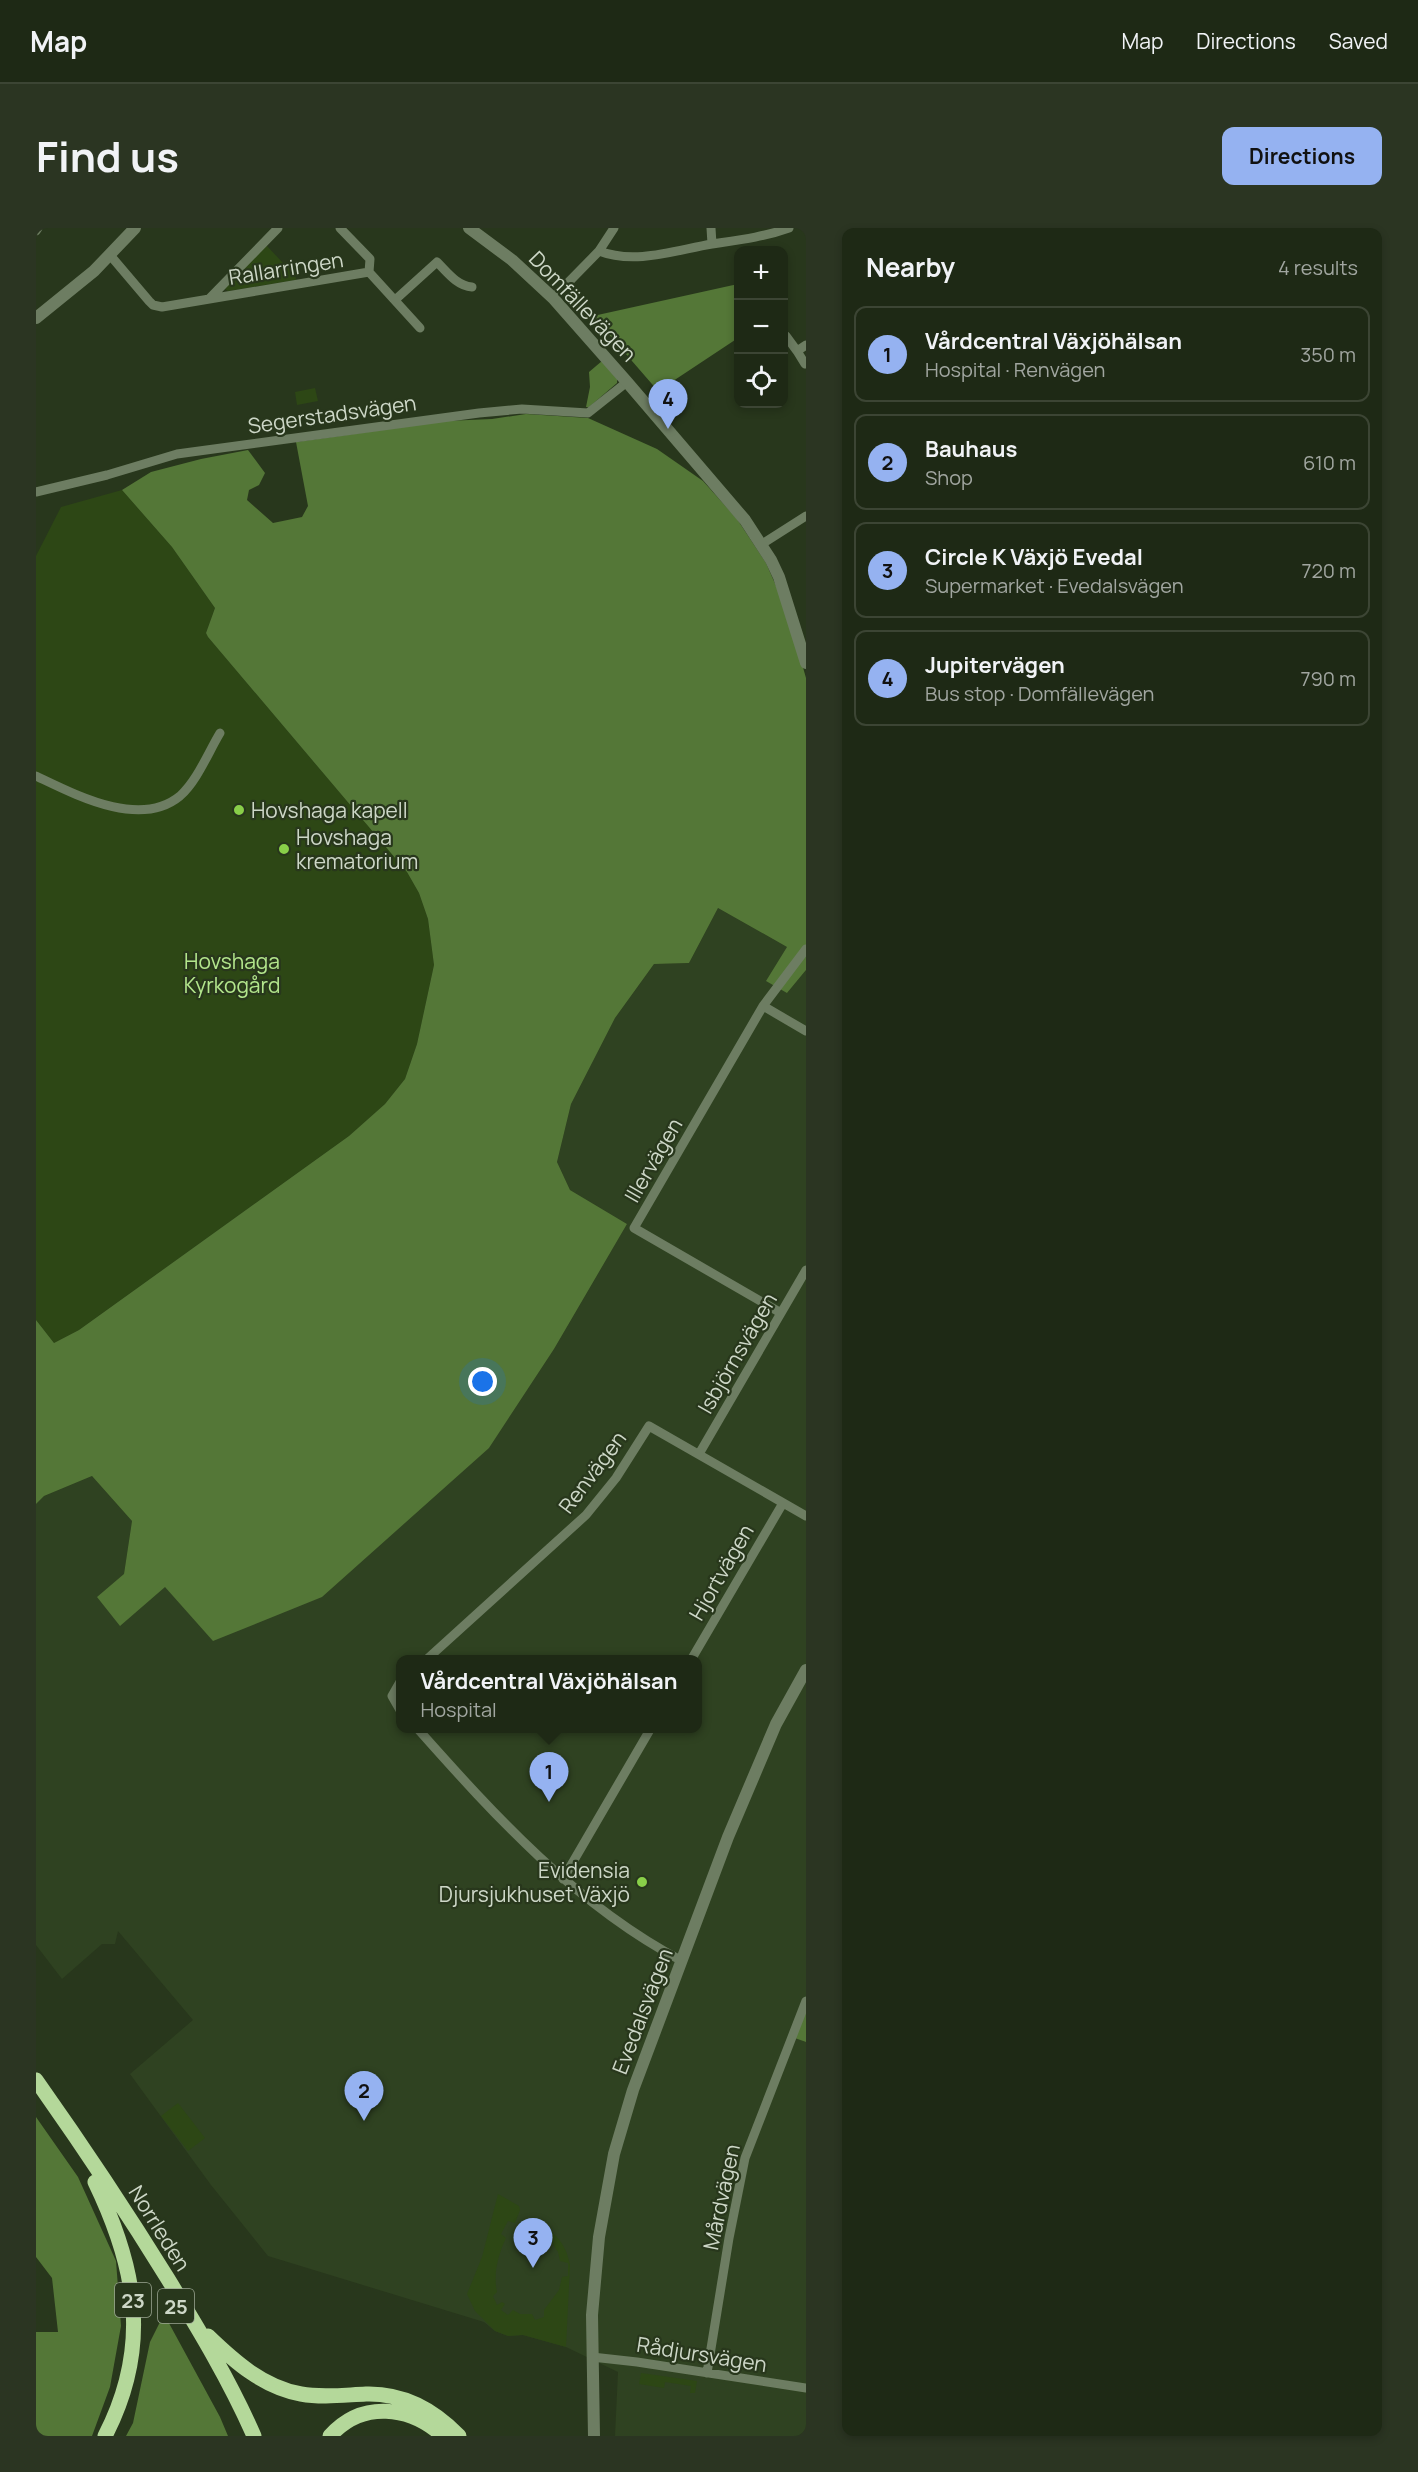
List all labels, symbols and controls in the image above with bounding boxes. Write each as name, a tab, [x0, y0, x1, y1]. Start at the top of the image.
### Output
text: Map	[30, 22, 87, 60]
text: Map	[1122, 27, 1163, 55]
text: Directions	[1196, 27, 1296, 55]
text: Saved	[1329, 27, 1388, 55]
text: Find us	[36, 127, 179, 185]
button: Directions	[1222, 127, 1382, 185]
street label: Rallarringen	[227, 245, 345, 291]
street label: Domfällevägen	[523, 245, 643, 367]
map controls	[734, 246, 788, 408]
button: +	[734, 246, 788, 300]
text: Nearby	[866, 249, 955, 285]
text: 4 results	[1278, 254, 1358, 281]
button: −	[734, 300, 788, 354]
text: Vårdcentral Växjöhälsan	[925, 326, 1182, 356]
text: 1	[883, 341, 892, 368]
text: 350 m	[1300, 341, 1356, 368]
button: locate	[734, 354, 788, 408]
text: Hospital · Renvägen	[925, 356, 1105, 383]
pin: 4	[648, 380, 688, 429]
street label: Segerstadsvägen	[246, 388, 418, 440]
text: Bauhaus	[925, 434, 1017, 464]
text: 2	[882, 449, 893, 476]
text: 610 m	[1303, 449, 1356, 476]
text: Shop	[925, 464, 973, 491]
text: Circle K Växjö Evedal	[925, 542, 1143, 572]
text: 3	[882, 557, 893, 584]
text: 720 m	[1301, 557, 1356, 584]
text: Supermarket · Evedalsvägen	[925, 572, 1184, 599]
text: Jupitervägen	[925, 650, 1065, 680]
text: 4	[881, 665, 894, 692]
text: 790 m	[1300, 665, 1356, 692]
text: Bus stop · Domfällevägen	[925, 680, 1154, 707]
place label: Hovshaga kapell	[251, 796, 408, 824]
marker: Hovshaga kapell	[232, 803, 246, 817]
place label: Hovshaga krematorium	[296, 823, 418, 875]
marker: Hovshaga krematorium	[277, 842, 291, 856]
park label: Hovshaga Kyrkogård	[184, 947, 280, 999]
street label: Illervägen	[618, 1113, 688, 1207]
street label: Isbjörnsvägen	[691, 1287, 783, 1419]
your location	[468, 1367, 497, 1396]
street label: Renvägen	[552, 1425, 632, 1519]
street label: Hjortvägen	[682, 1519, 760, 1625]
popup	[396, 1655, 702, 1733]
text: Vårdcentral Växjöhälsan	[420, 1666, 678, 1696]
text: Hospital	[420, 1696, 497, 1723]
pin: 1	[530, 1752, 568, 1802]
place label: Evidensia Djursjukhuset Växjö	[439, 1856, 630, 1908]
marker: Evidensia Djursjukhuset Växjö	[635, 1875, 649, 1889]
street label: Evedalsvägen	[605, 1944, 679, 2078]
pin: 2	[344, 2072, 384, 2121]
street label: Mårdvägen	[696, 2141, 746, 2253]
street label: Norrleden	[123, 2180, 197, 2276]
pin: 3	[514, 2218, 552, 2268]
road number: 23	[115, 2283, 151, 2317]
road number: 25	[158, 2289, 194, 2323]
street label: Rådjursvägen	[635, 2330, 769, 2378]

